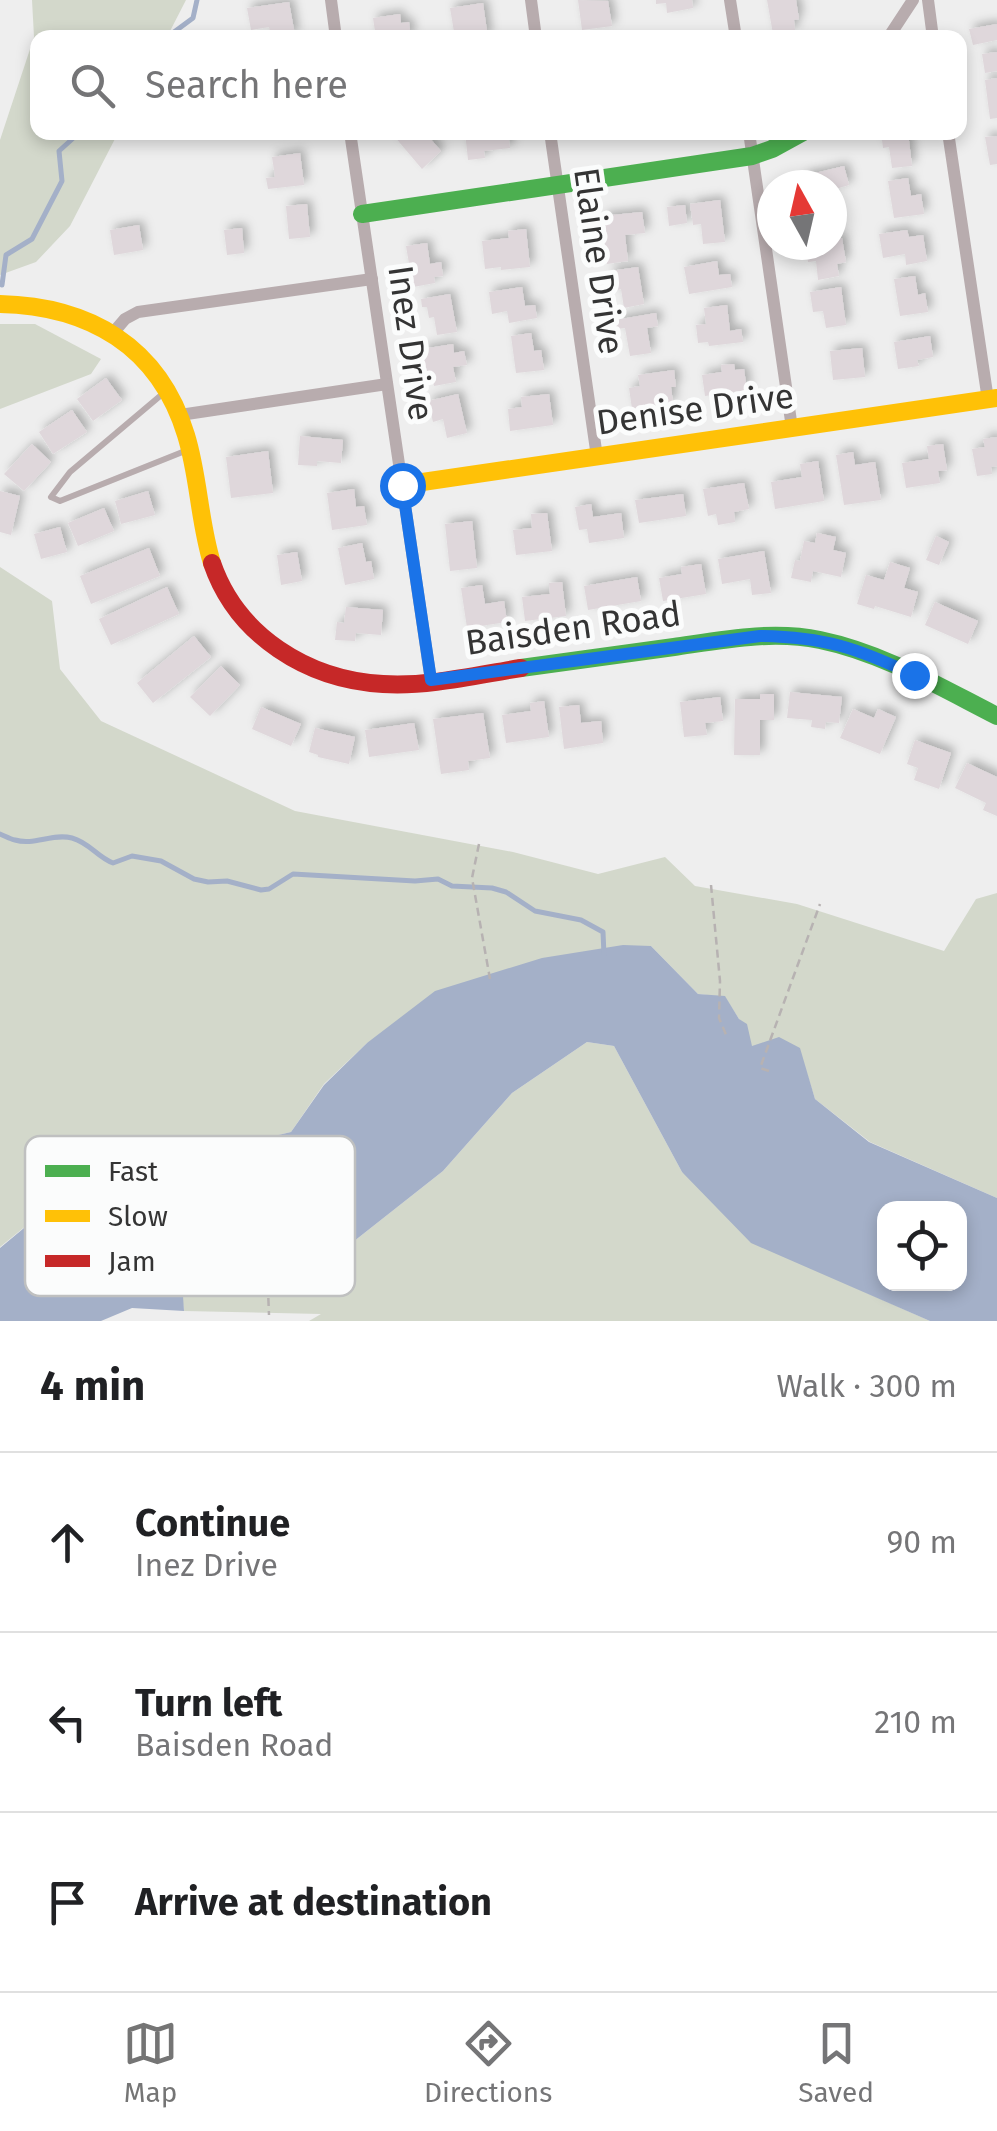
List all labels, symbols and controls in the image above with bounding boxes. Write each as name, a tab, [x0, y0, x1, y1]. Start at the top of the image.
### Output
search box	[30, 30, 967, 140]
icon: search	[65, 58, 120, 113]
text: Search here	[145, 62, 348, 108]
street label: Elaine Drive	[565, 165, 633, 357]
north arrow	[757, 170, 847, 260]
street label: Inez Drive	[379, 263, 443, 423]
street label: Denise Drive	[594, 374, 796, 444]
route start	[380, 463, 426, 509]
street label: Baisden Road	[463, 592, 683, 664]
route end	[892, 653, 938, 699]
legend	[25, 1136, 355, 1296]
text: Fast	[108, 1155, 159, 1188]
text: Slow	[108, 1200, 168, 1233]
map controls	[877, 1201, 967, 1291]
button: locate	[877, 1201, 967, 1291]
text: Jam	[108, 1245, 156, 1278]
text: 4 min	[40, 1361, 145, 1411]
text: Walk · 300 m	[776, 1367, 957, 1405]
text: Continue	[135, 1500, 290, 1546]
icon: ahead	[40, 1515, 95, 1570]
text: 90 m	[886, 1523, 957, 1561]
text: Inez Drive	[135, 1546, 278, 1584]
text: Turn left	[135, 1680, 282, 1726]
icon: left	[40, 1695, 95, 1750]
text: 210 m	[874, 1703, 957, 1741]
text: Baisden Road	[135, 1726, 333, 1764]
icon: arrive	[40, 1875, 95, 1930]
text: Arrive at destination	[135, 1879, 492, 1925]
tab: Map	[123, 2016, 178, 2109]
tab: Directions	[424, 2016, 552, 2109]
tab: Saved	[798, 2016, 874, 2109]

